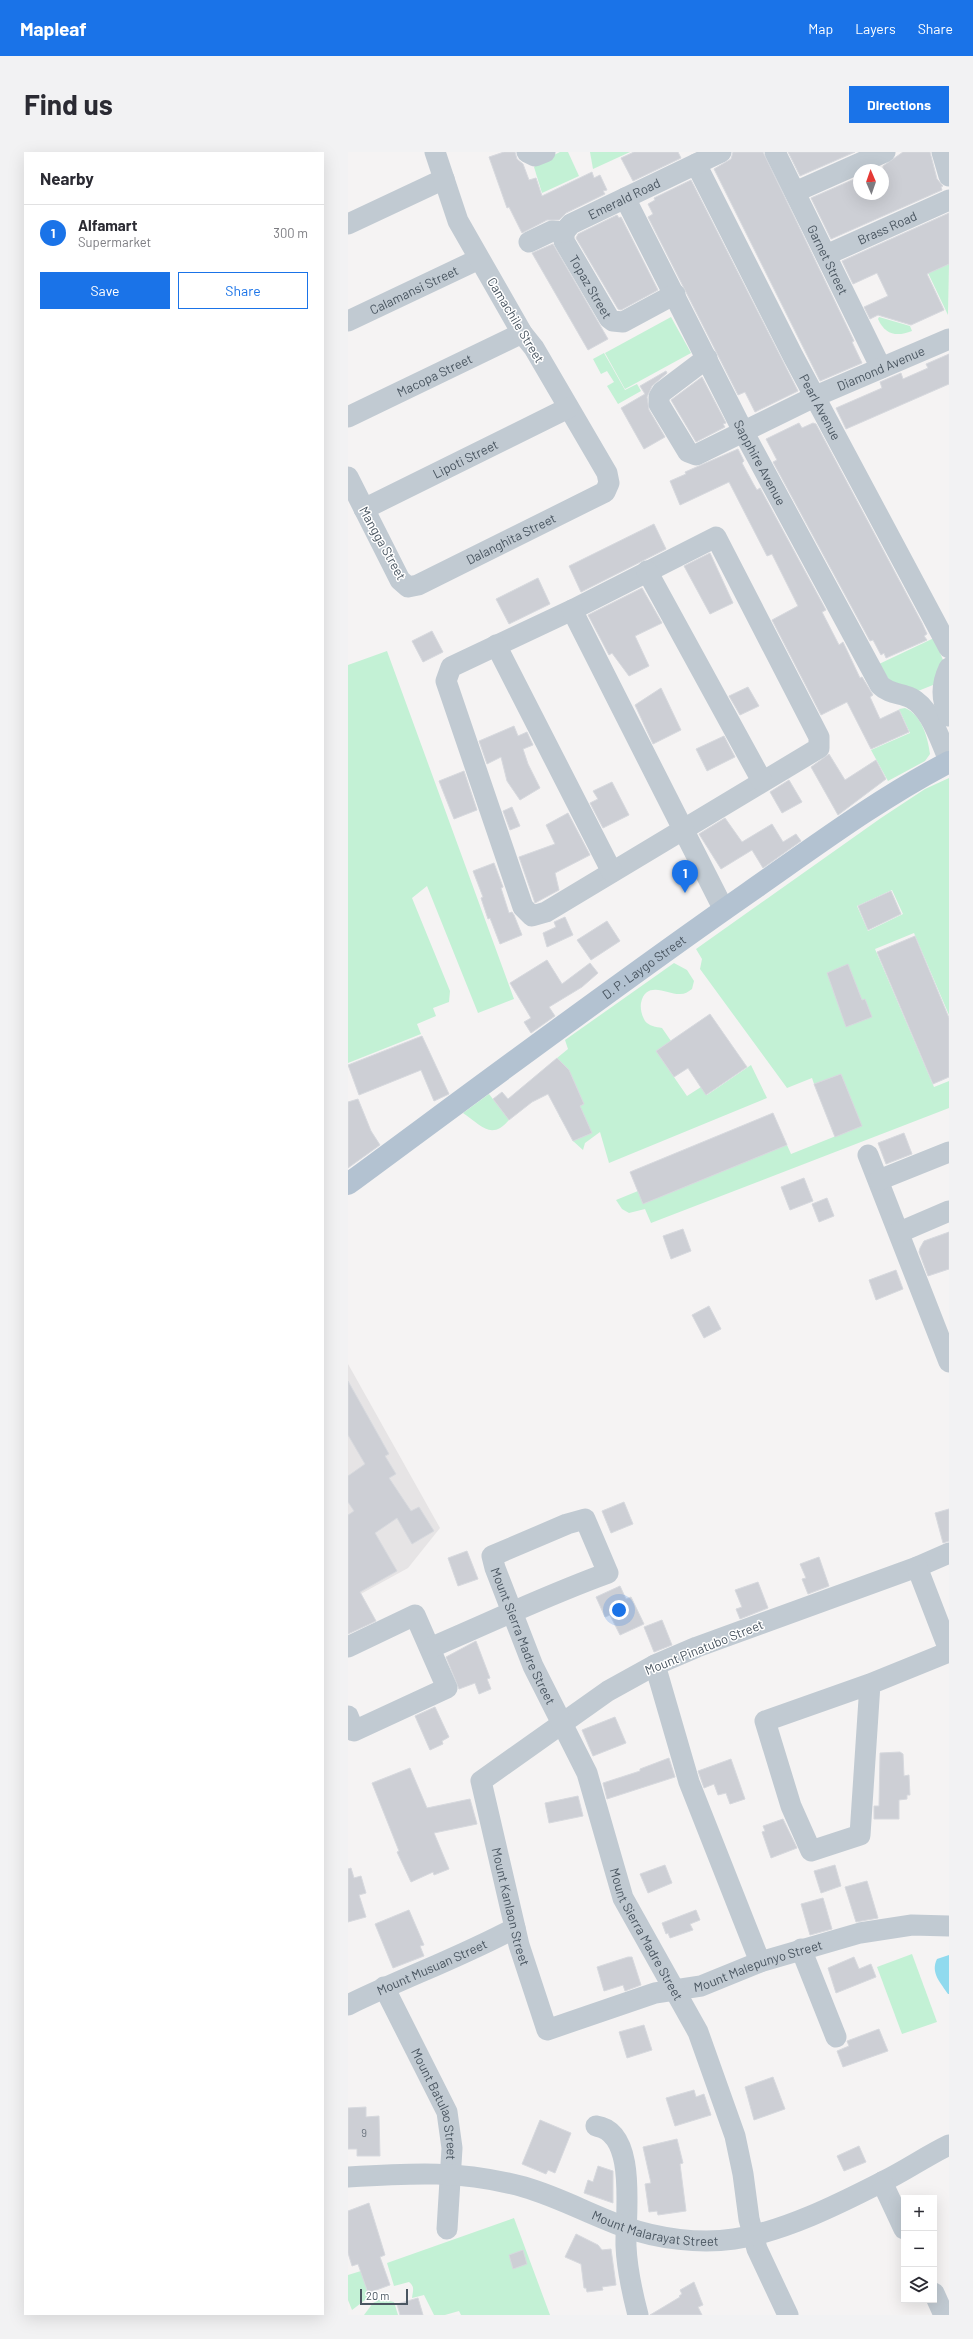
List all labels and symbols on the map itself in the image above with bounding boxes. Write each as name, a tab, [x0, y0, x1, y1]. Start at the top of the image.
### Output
north arrow	[853, 164, 889, 200]
street label: Emerald Road	[585, 174, 663, 223]
street label: Brass Road	[855, 207, 919, 248]
street label: Garnet Street	[804, 222, 852, 297]
street label: Topaz Street	[566, 252, 616, 322]
street label: Calamansi Street	[367, 262, 461, 318]
street label: Camachile Street	[484, 274, 548, 366]
street label: Diamond Avenue	[834, 342, 927, 394]
street label: Macopa Street	[394, 350, 475, 400]
street label: Pearl Avenue	[796, 371, 844, 443]
street label: Sapphire Avenue	[731, 417, 789, 508]
street label: Lipoti Street	[430, 436, 501, 482]
street label: Mangga Street	[356, 503, 410, 583]
street label: Dalanghita Street	[463, 510, 558, 568]
pin: 1	[672, 860, 698, 893]
street label: D. P. Laygo Street	[599, 931, 689, 1002]
street label: Mount Sierra Madre Street	[488, 1565, 559, 1707]
your location	[609, 1600, 629, 1620]
street label: Mount Pinatubo Street	[643, 1616, 765, 1678]
street label: Mount Kanlaon Street	[489, 1846, 533, 1968]
street label: Mount Sierra Madre Street	[607, 1866, 687, 2003]
street label: Mount Musuan Street	[374, 1935, 490, 1998]
street label: Mount Malepunyo Street	[692, 1936, 824, 1995]
street label: Mount Batulao Street	[408, 2045, 460, 2161]
house number: 9	[361, 2126, 367, 2139]
street label: Mount Malarayat Street	[589, 2207, 719, 2249]
scale bar	[360, 2287, 408, 2306]

